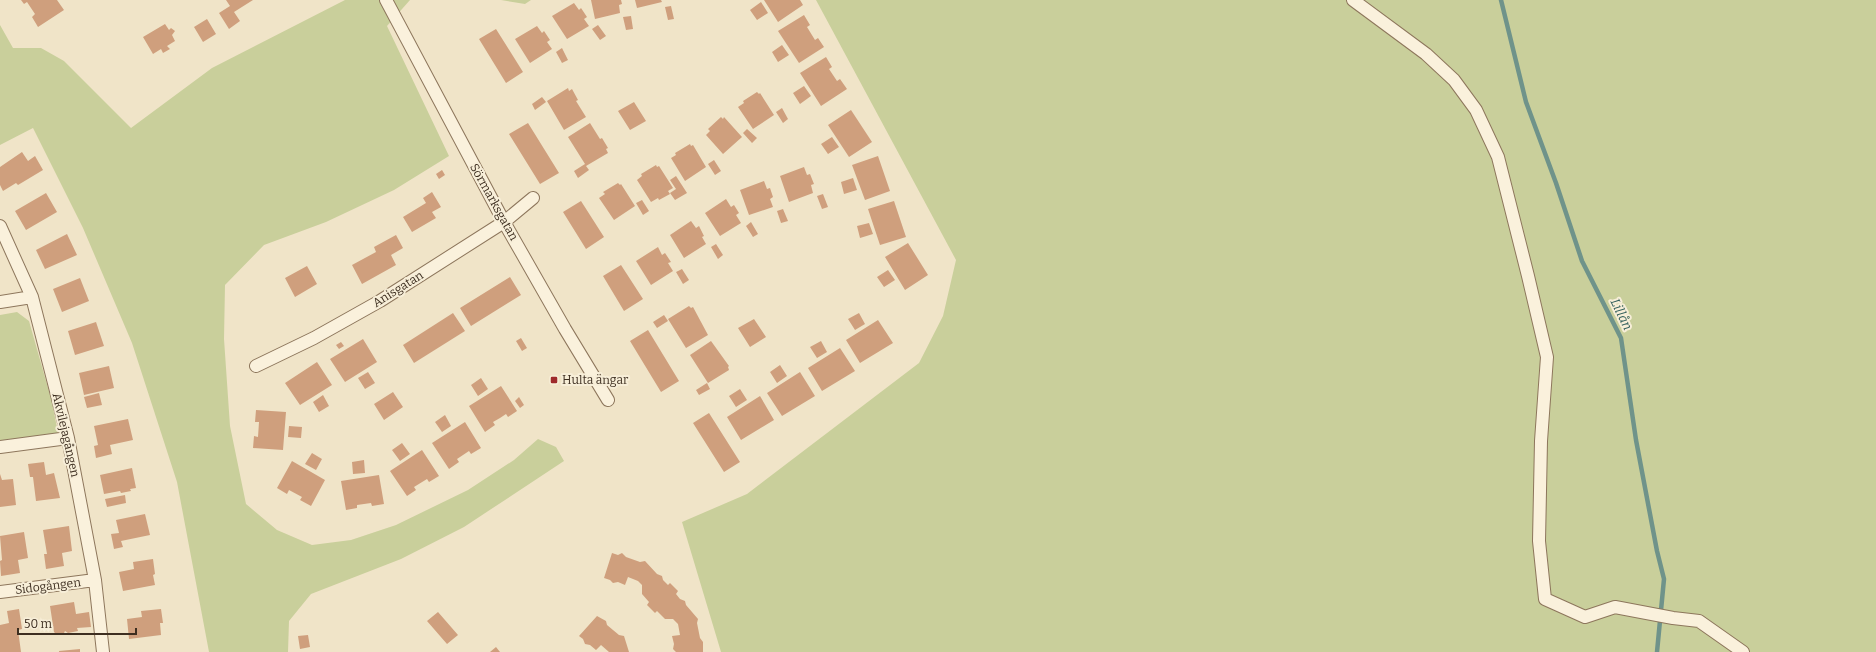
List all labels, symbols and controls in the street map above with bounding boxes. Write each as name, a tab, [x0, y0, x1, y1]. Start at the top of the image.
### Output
street label: Sörmarksgatan	[467, 161, 521, 243]
street label: Anisgatan	[370, 268, 426, 310]
water label: Lillån	[1608, 296, 1636, 332]
place label: Hulta ängar	[562, 373, 629, 387]
marker: Hulta ängar	[549, 375, 559, 385]
street label: Akvilejagången	[50, 392, 83, 479]
street label: Sidogången	[14, 575, 82, 597]
scale bar	[18, 610, 136, 636]
text: 50 m	[24, 617, 53, 631]

